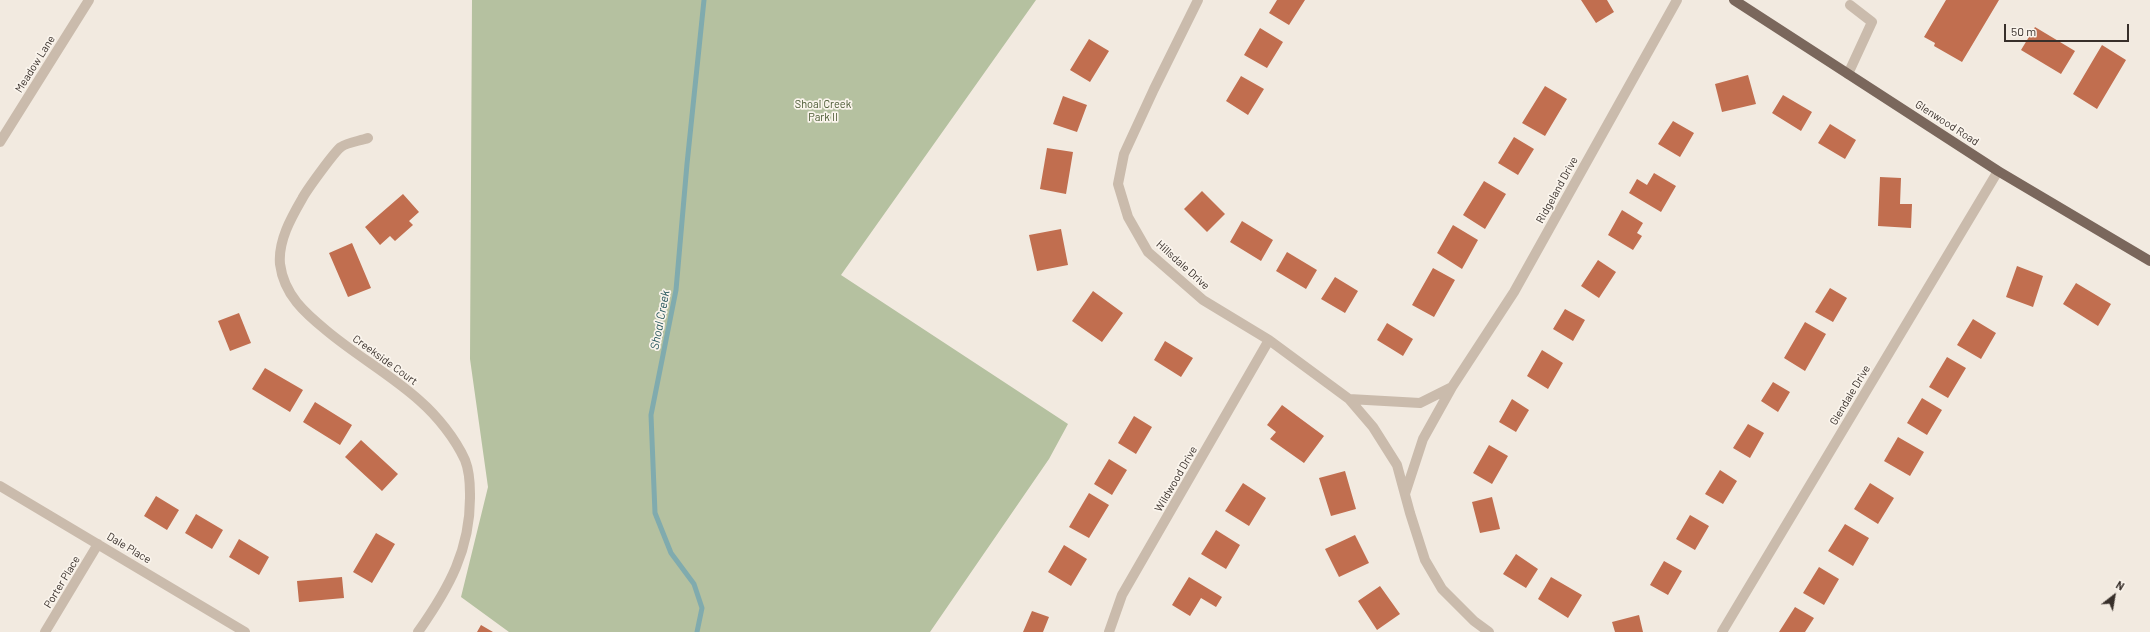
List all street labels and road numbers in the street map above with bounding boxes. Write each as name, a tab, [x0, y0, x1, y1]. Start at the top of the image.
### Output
street label: Meadow Lane	[12, 33, 58, 95]
street label: Glenwood Road	[1913, 98, 1981, 148]
street label: Ridgeland Drive	[1533, 154, 1581, 226]
street label: Hillsdale Drive	[1154, 238, 1212, 292]
street label: Creekside Court	[350, 332, 420, 388]
street label: Glendale Drive	[1827, 363, 1873, 427]
street label: Wildwood Drive	[1152, 444, 1200, 514]
street label: Dale Place	[105, 530, 153, 566]
street label: Porter Place	[41, 553, 83, 611]

